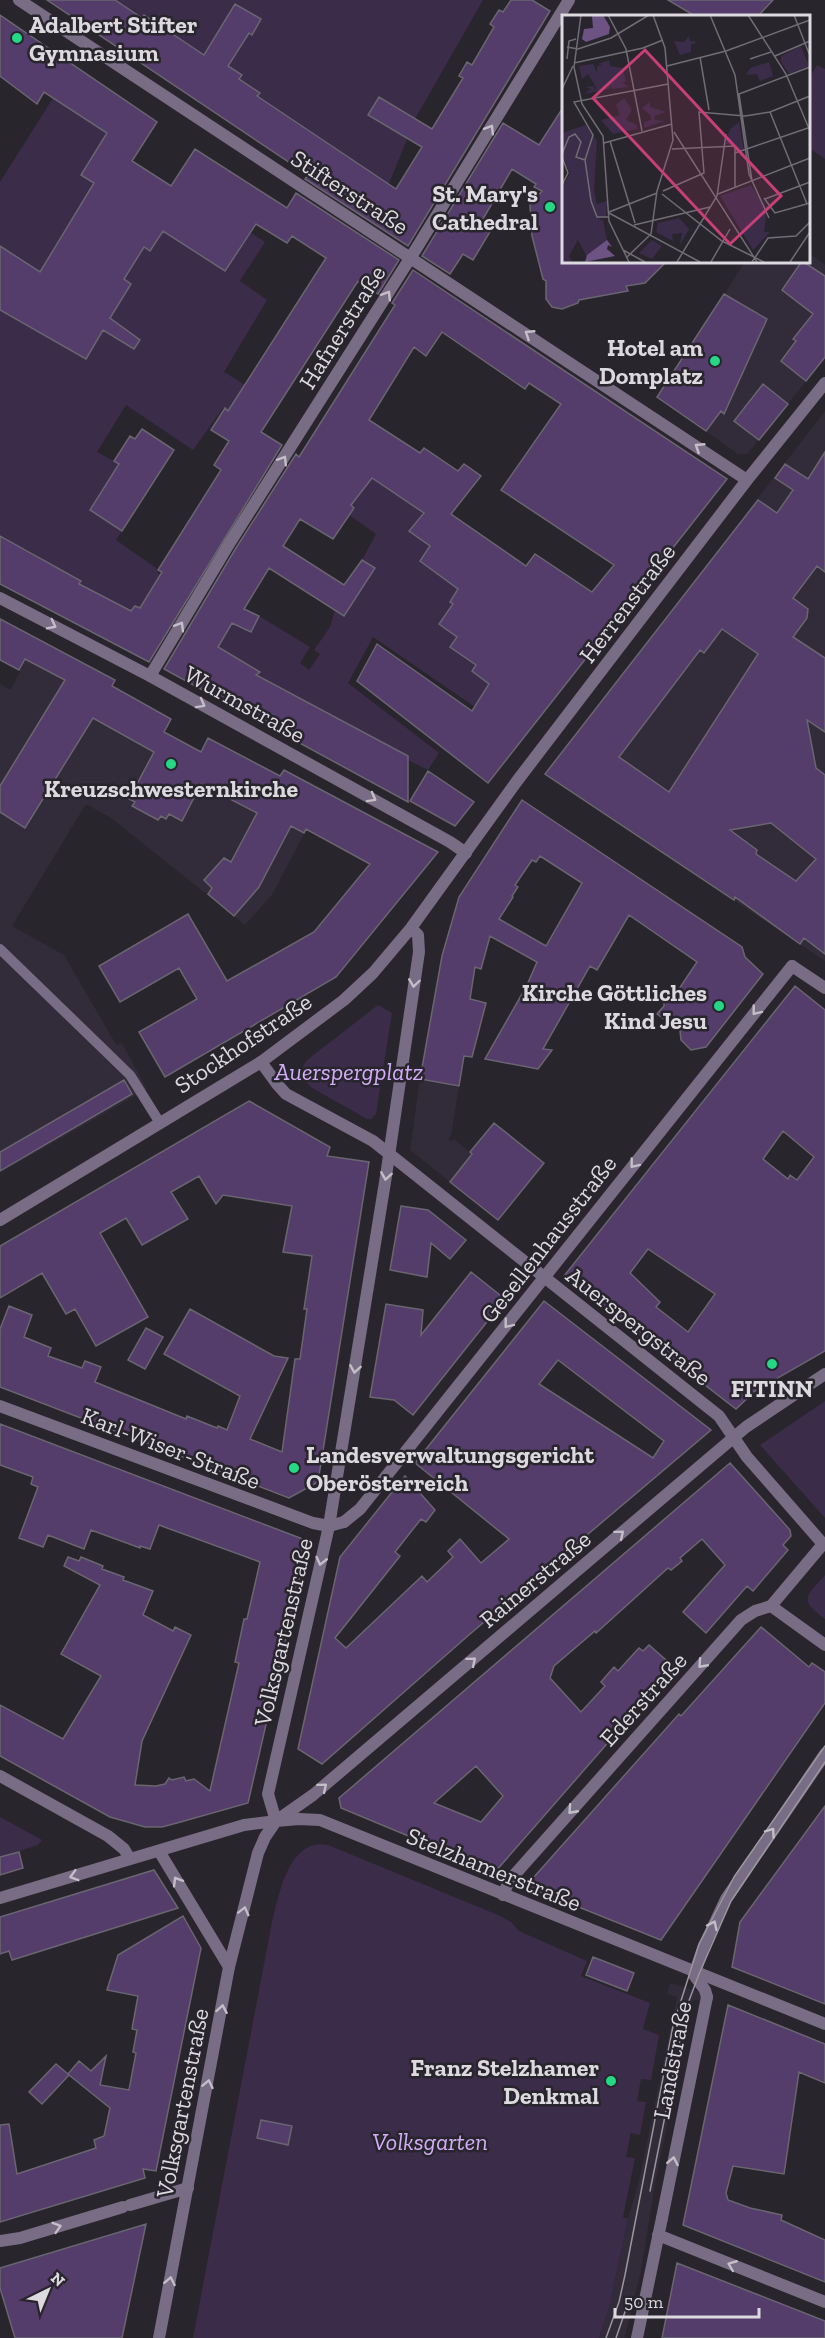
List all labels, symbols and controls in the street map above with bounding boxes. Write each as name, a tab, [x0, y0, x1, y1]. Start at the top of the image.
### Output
place label: Adalbert Stifter Gymnasium	[29, 10, 198, 67]
inset map	[562, 15, 810, 262]
marker: Adalbert Stifter Gymnasium	[10, 31, 24, 45]
one-way arrow	[483, 125, 495, 135]
street label: Stifterstraße	[286, 143, 414, 241]
place label: St. Mary's Cathedral	[432, 179, 538, 236]
marker: St. Mary's Cathedral	[543, 200, 557, 214]
street label: Hafnerstraße	[293, 260, 391, 394]
one-way arrow	[380, 291, 392, 301]
one-way arrow	[525, 330, 535, 342]
place label: Hotel am Domplatz	[599, 333, 703, 390]
marker: Hotel am Domplatz	[708, 354, 722, 368]
one-way arrow	[695, 442, 705, 454]
one-way arrow	[276, 456, 287, 467]
street label: Herrenstraße	[573, 538, 681, 668]
one-way arrow	[46, 617, 57, 629]
one-way arrow	[173, 622, 185, 632]
street label: Wurmstraße	[179, 659, 311, 749]
one-way arrow	[195, 697, 205, 708]
marker: Kreuzschwesternkirche	[164, 757, 178, 771]
place label: Kreuzschwesternkirche	[44, 774, 298, 803]
one-way arrow	[366, 791, 376, 802]
place label: Kirche Göttliches Kind Jesu	[522, 978, 707, 1035]
one-way arrow	[409, 979, 421, 988]
street label: Stockhofstraße	[169, 987, 317, 1099]
marker: Kirche Göttliches Kind Jesu	[712, 999, 726, 1013]
one-way arrow	[752, 1005, 763, 1016]
park label: Auerspergplatz	[274, 1057, 423, 1086]
street label: Gesellenhausstraße	[474, 1150, 622, 1328]
one-way arrow	[631, 1157, 642, 1168]
one-way arrow	[380, 1172, 392, 1181]
street label: Auerspergstraße	[561, 1260, 717, 1392]
one-way arrow	[504, 1317, 515, 1328]
marker: FITINN	[765, 1357, 779, 1371]
one-way arrow	[349, 1364, 361, 1373]
place label: FITINN	[731, 1374, 813, 1403]
street label: Karl-Wiser-Straße	[77, 1401, 265, 1495]
place label: Landesverwaltungsgericht Oberösterreich	[306, 1440, 594, 1497]
marker: Landesverwaltungsgericht Oberösterreich	[287, 1461, 301, 1475]
street label: Rainerstraße	[473, 1524, 597, 1634]
one-way arrow	[613, 1530, 624, 1541]
street label: Volksgartenstraße	[247, 1535, 319, 1730]
one-way arrow	[315, 1556, 328, 1566]
street label: Ederstraße	[593, 1646, 693, 1752]
one-way arrow	[465, 1657, 476, 1668]
one-way arrow	[698, 1657, 709, 1668]
one-way arrow	[316, 1783, 327, 1794]
one-way arrow	[568, 1803, 579, 1814]
street label: Stelzhamerstraße	[403, 1821, 585, 1917]
one-way arrow	[764, 1827, 775, 1838]
one-way arrow	[69, 1869, 80, 1881]
one-way arrow	[173, 1877, 185, 1887]
one-way arrow	[236, 1906, 249, 1916]
one-way arrow	[706, 1920, 718, 1931]
street label: Landstraße	[646, 1999, 698, 2121]
one-way arrow	[215, 2004, 227, 2013]
street label: Volksgartenstraße	[149, 2006, 215, 2201]
place label: Franz Stelzhamer Denkmal	[410, 2053, 599, 2110]
marker: Franz Stelzhamer Denkmal	[604, 2074, 618, 2088]
one-way arrow	[200, 2079, 213, 2089]
park label: Volksgarten	[372, 2127, 488, 2156]
one-way arrow	[666, 2156, 679, 2166]
one-way arrow	[51, 2222, 62, 2234]
one-way arrow	[727, 2259, 737, 2272]
north arrow	[18, 2260, 78, 2320]
text: N	[47, 2268, 69, 2290]
one-way arrow	[163, 2276, 176, 2286]
scale bar	[615, 2281, 759, 2319]
text: 50 m	[624, 2291, 664, 2313]

